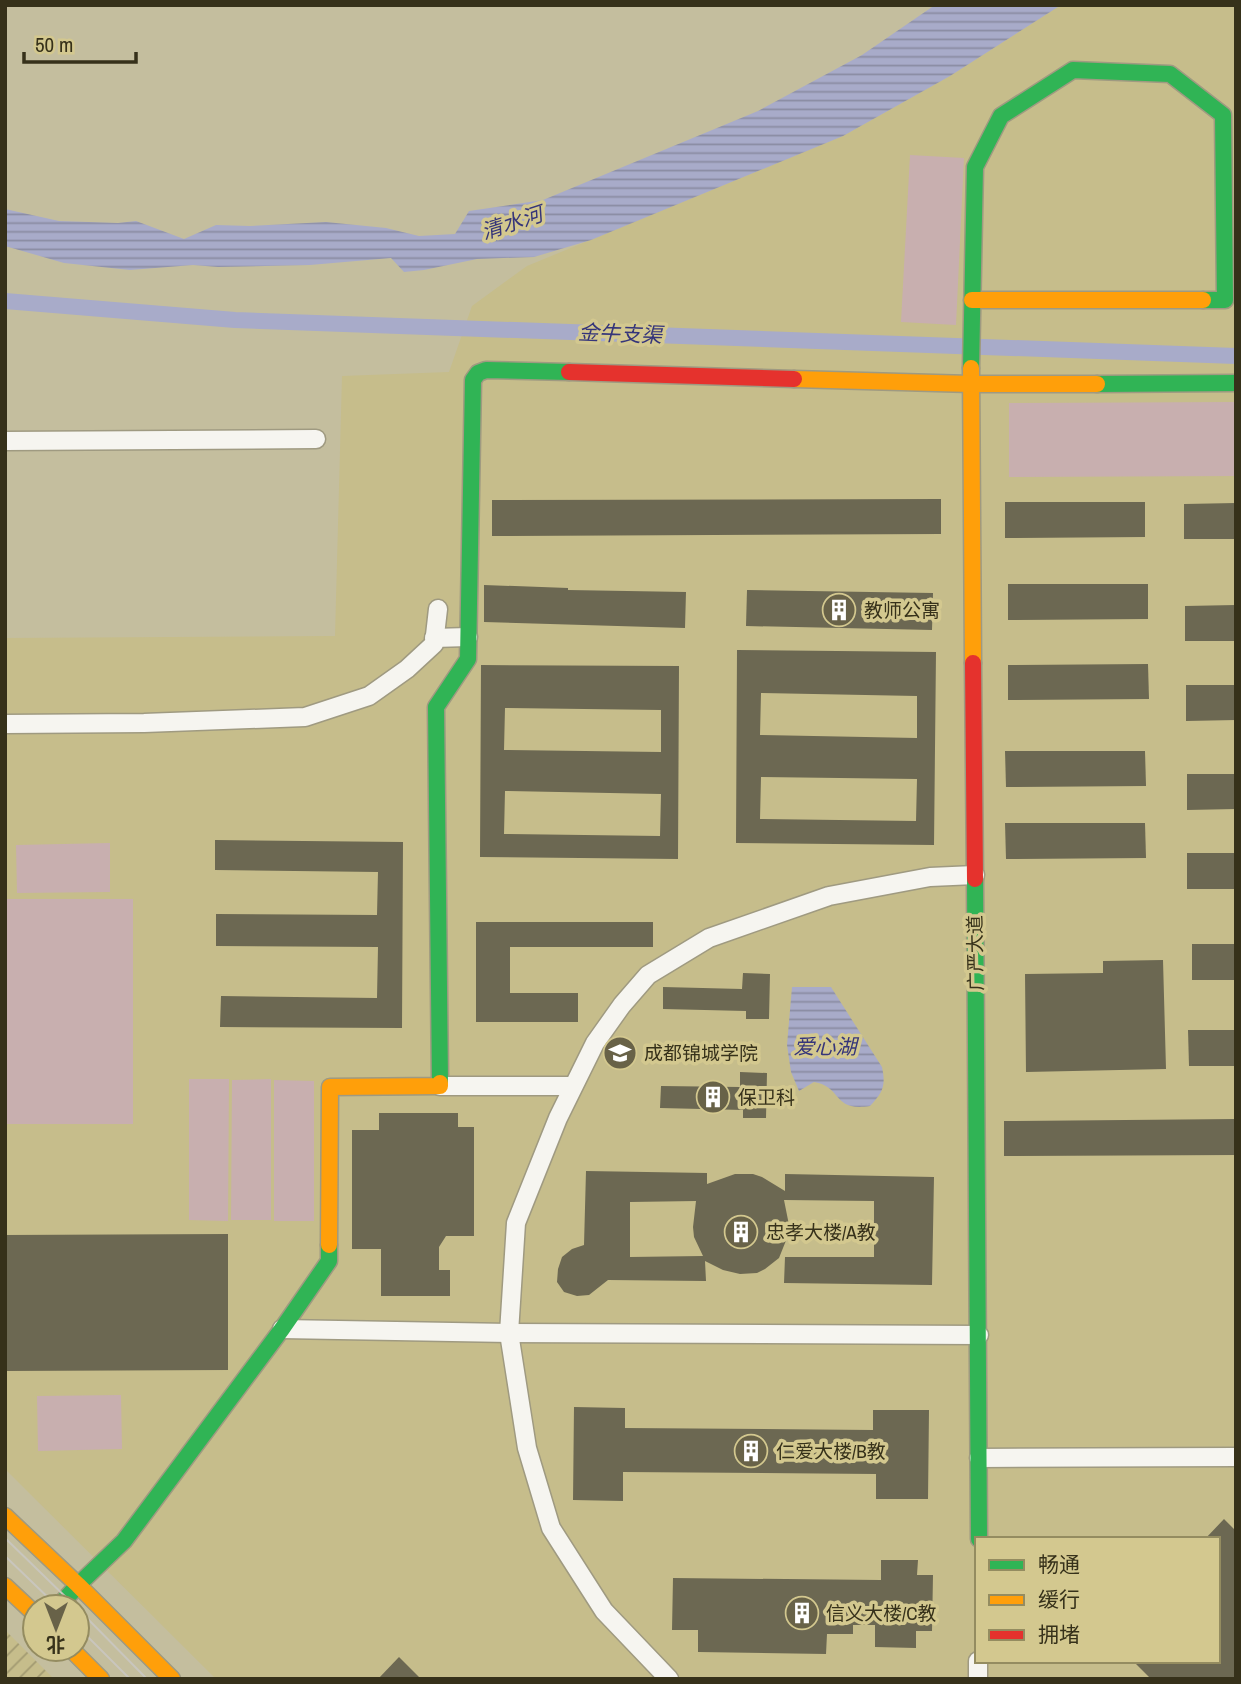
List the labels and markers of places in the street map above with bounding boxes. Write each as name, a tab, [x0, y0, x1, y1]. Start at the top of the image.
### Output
building icon: 教师公寓	[820, 591, 858, 629]
place label: 教师公寓	[864, 597, 940, 623]
school or university icon: 成都锦城学院	[601, 1034, 639, 1072]
place label: 成都锦城学院	[644, 1040, 758, 1066]
building icon: 保卫科	[694, 1078, 732, 1116]
place label: 保卫科	[738, 1084, 795, 1110]
building icon: 忠孝大楼/A教	[722, 1213, 760, 1251]
place label: 忠孝大楼/A教	[766, 1219, 876, 1245]
building icon: 仁爱大楼/B教	[732, 1432, 770, 1470]
place label: 仁爱大楼/B教	[776, 1438, 886, 1464]
building icon: 信义大楼/C教	[783, 1594, 821, 1632]
place label: 信义大楼/C教	[826, 1600, 937, 1626]

